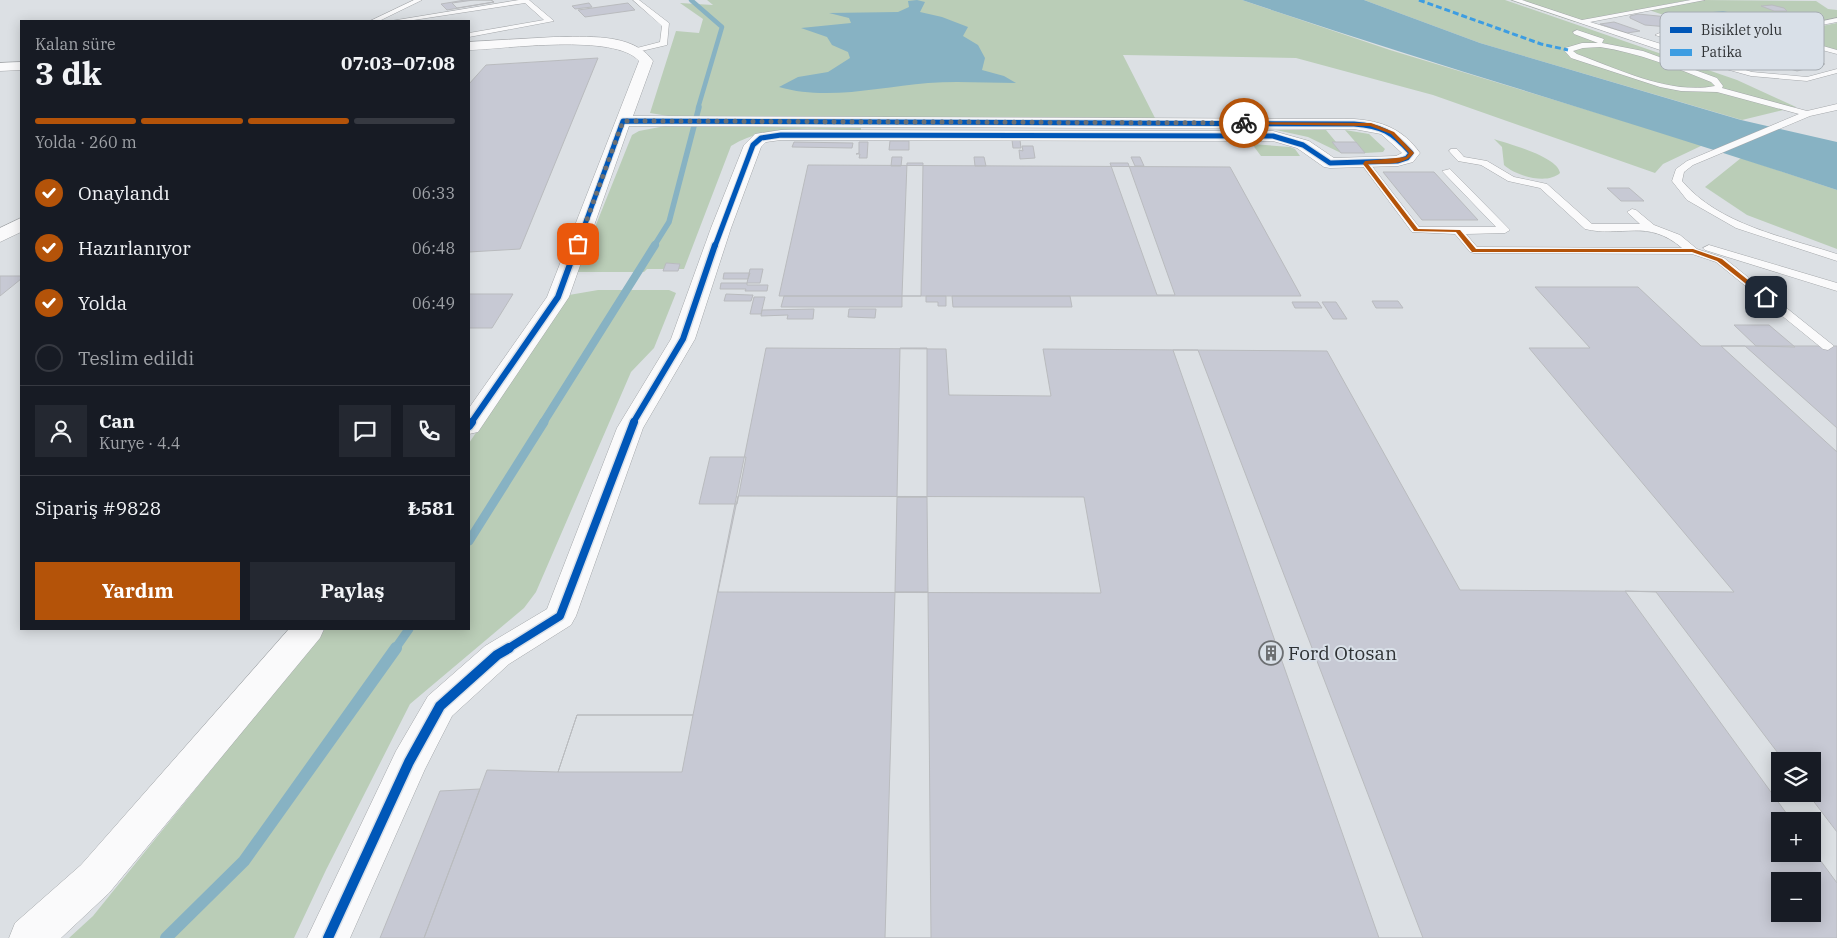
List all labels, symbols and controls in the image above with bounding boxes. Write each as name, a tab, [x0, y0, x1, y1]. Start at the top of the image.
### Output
legend	[1660, 12, 1824, 70]
text: Bisiklet yolu	[1701, 21, 1783, 39]
text: Kalan süre	[35, 34, 116, 54]
text: Patika	[1701, 43, 1743, 61]
text: 07:03–07:08	[341, 51, 455, 75]
text: 3 dk	[35, 52, 102, 94]
courier	[1219, 98, 1269, 148]
icon: bike	[1230, 109, 1258, 137]
text: Yolda · 260 m	[35, 132, 137, 152]
icon: check	[35, 179, 63, 207]
text: Onaylandı	[78, 181, 170, 205]
text: 06:33	[412, 183, 455, 203]
pin	[557, 223, 599, 265]
icon: bag	[564, 230, 592, 258]
icon: check	[35, 234, 63, 262]
text: Hazırlanıyor	[78, 236, 191, 260]
text: 06:48	[412, 238, 455, 258]
pin	[1745, 276, 1787, 318]
icon: home	[1752, 283, 1780, 311]
icon: check	[35, 289, 63, 317]
text: Yolda	[78, 291, 127, 315]
text: 06:49	[412, 293, 455, 313]
text: Teslim edildi	[78, 346, 194, 370]
button: person	[35, 405, 87, 457]
button: chat	[339, 405, 391, 457]
button: phone	[403, 405, 455, 457]
text: Can	[99, 409, 135, 433]
text: Kurye · 4.4	[99, 433, 180, 453]
text: Sipariş #9828	[35, 496, 161, 520]
text: ₺581	[408, 496, 455, 520]
button: Yardım	[35, 562, 240, 620]
button: Paylaş	[250, 562, 455, 620]
building icon: Ford Otosan	[1258, 640, 1284, 666]
place label: Ford Otosan	[1288, 641, 1397, 665]
map controls	[1771, 752, 1821, 922]
button: layers	[1771, 752, 1821, 802]
button: +	[1771, 812, 1821, 862]
button: −	[1771, 872, 1821, 922]

